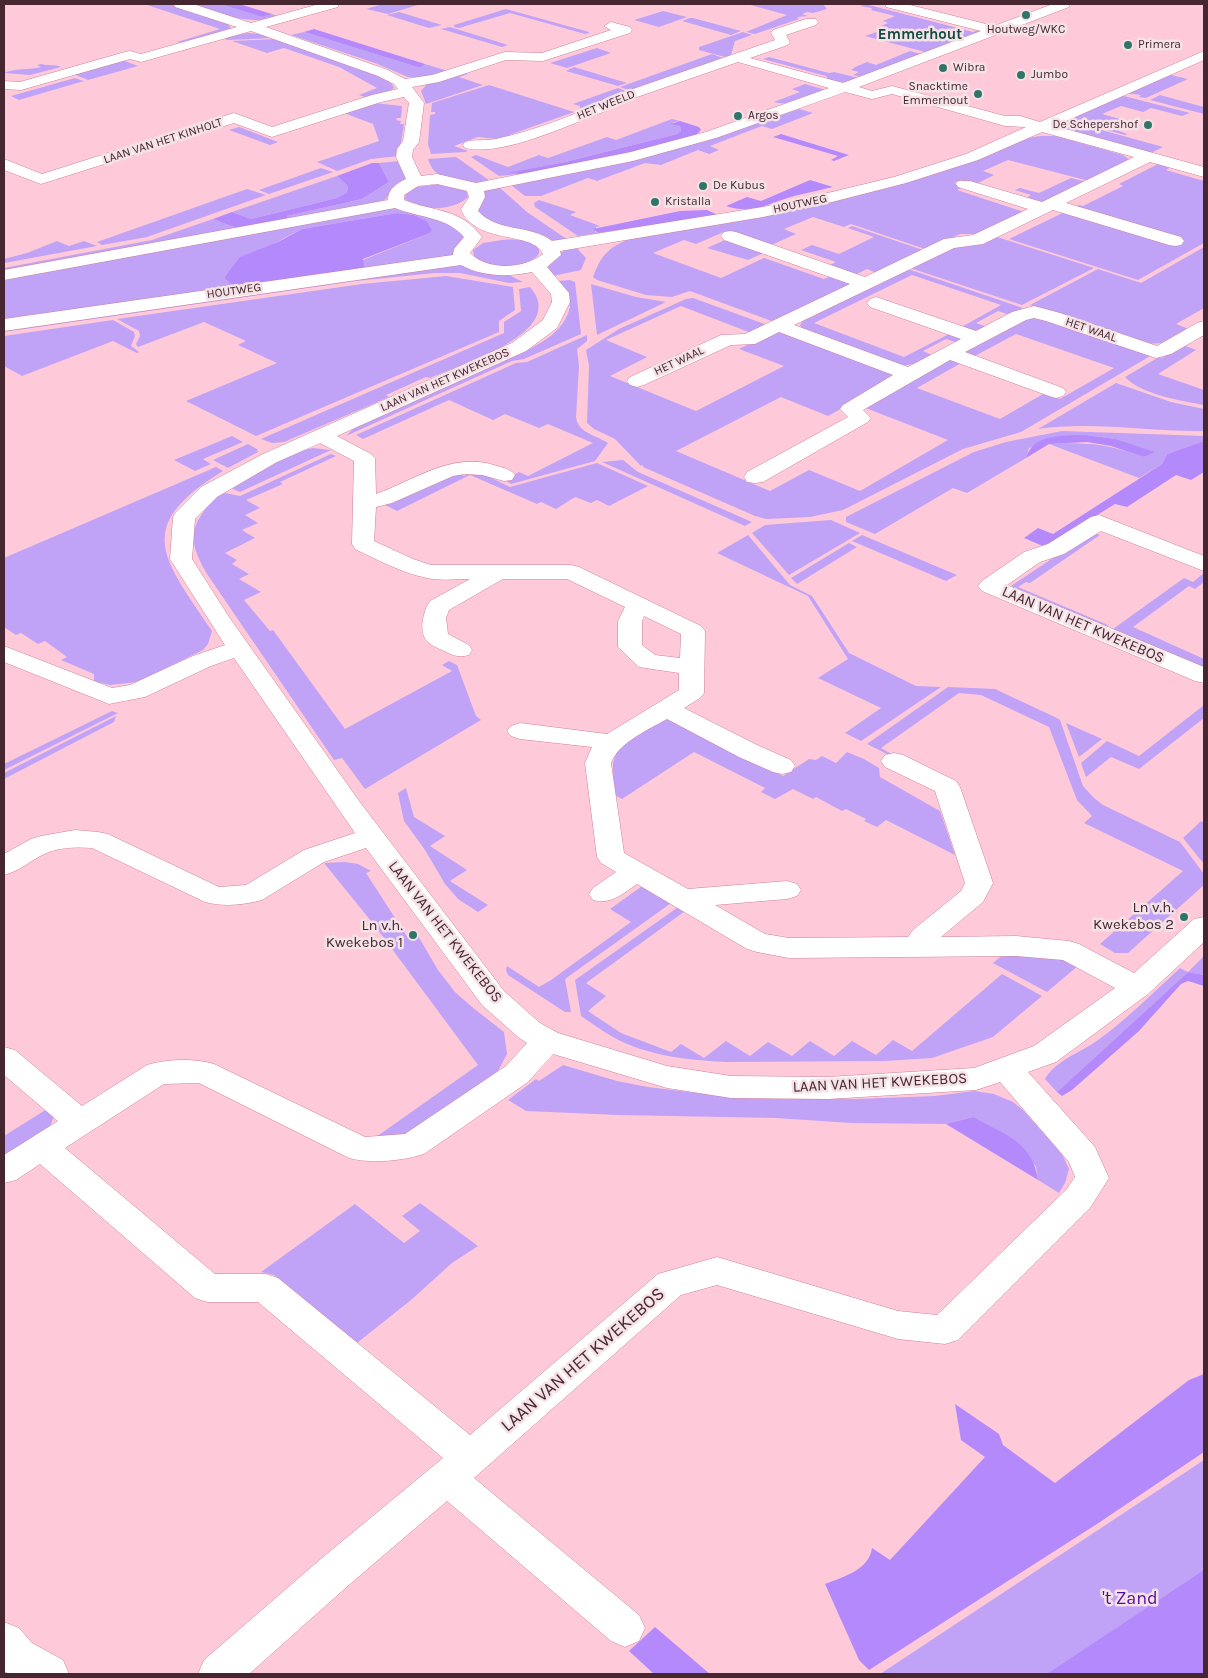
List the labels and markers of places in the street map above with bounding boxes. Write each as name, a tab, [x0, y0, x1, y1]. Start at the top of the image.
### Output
marker: Houtweg/WKC	[1020, 9, 1032, 21]
place label: Houtweg/WKC	[987, 23, 1065, 37]
place label: Primera	[1138, 38, 1181, 52]
marker: Primera	[1122, 39, 1134, 51]
place label: Wibra	[953, 61, 985, 75]
marker: Wibra	[937, 62, 949, 74]
place label: Jumbo	[1031, 68, 1068, 82]
marker: Jumbo	[1015, 69, 1027, 81]
place label: Snacktime Emmerhout	[903, 80, 968, 108]
marker: Snacktime Emmerhout	[972, 88, 984, 100]
place label: Argos	[748, 109, 779, 123]
marker: Argos	[732, 110, 744, 122]
place label: De Schepershof	[1052, 118, 1138, 132]
marker: De Schepershof	[1142, 119, 1154, 131]
place label: De Kubus	[713, 179, 765, 193]
marker: De Kubus	[697, 180, 709, 192]
place label: Kristalla	[665, 195, 711, 209]
marker: Kristalla	[649, 196, 661, 208]
place label: Ln v.h. Kwekebos 2	[1093, 899, 1174, 934]
marker: Ln v.h. Kwekebos 2	[1178, 911, 1190, 923]
place label: Ln v.h. Kwekebos 1	[326, 917, 403, 952]
marker: Ln v.h. Kwekebos 1	[407, 929, 419, 941]

